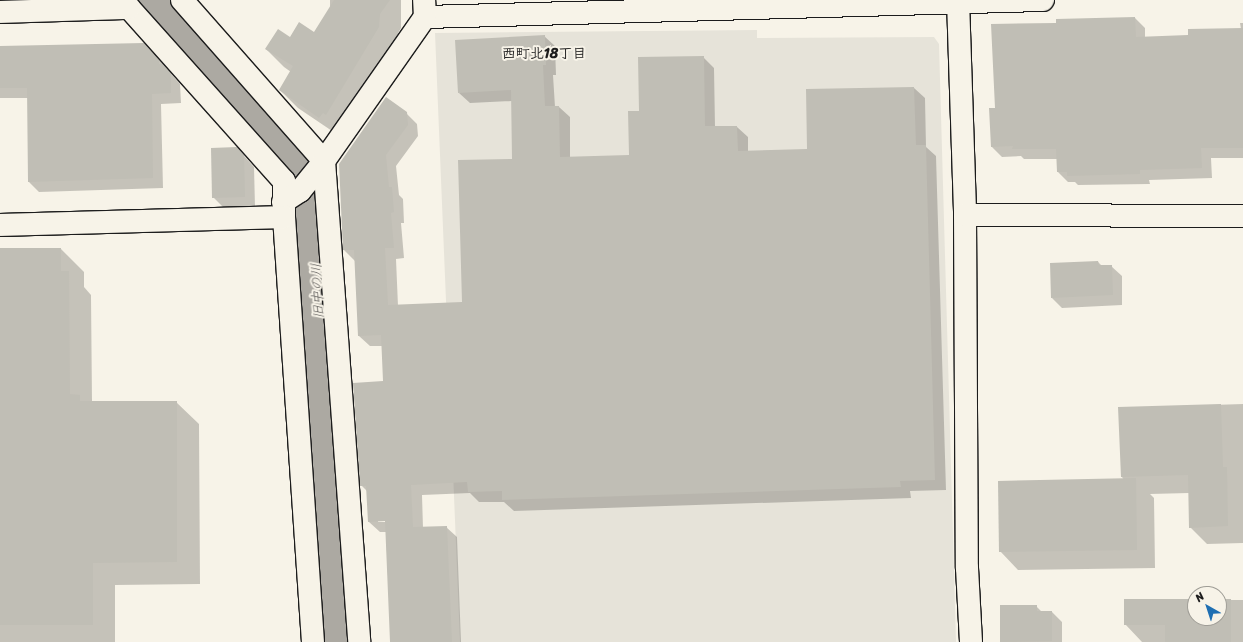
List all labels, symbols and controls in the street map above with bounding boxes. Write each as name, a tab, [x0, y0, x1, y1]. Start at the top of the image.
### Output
district label: 西町北18丁目	[502, 46, 586, 62]
water label: 旧中の川	[308, 263, 328, 319]
north arrow	[1187, 586, 1227, 626]
text: N	[1191, 587, 1209, 607]

